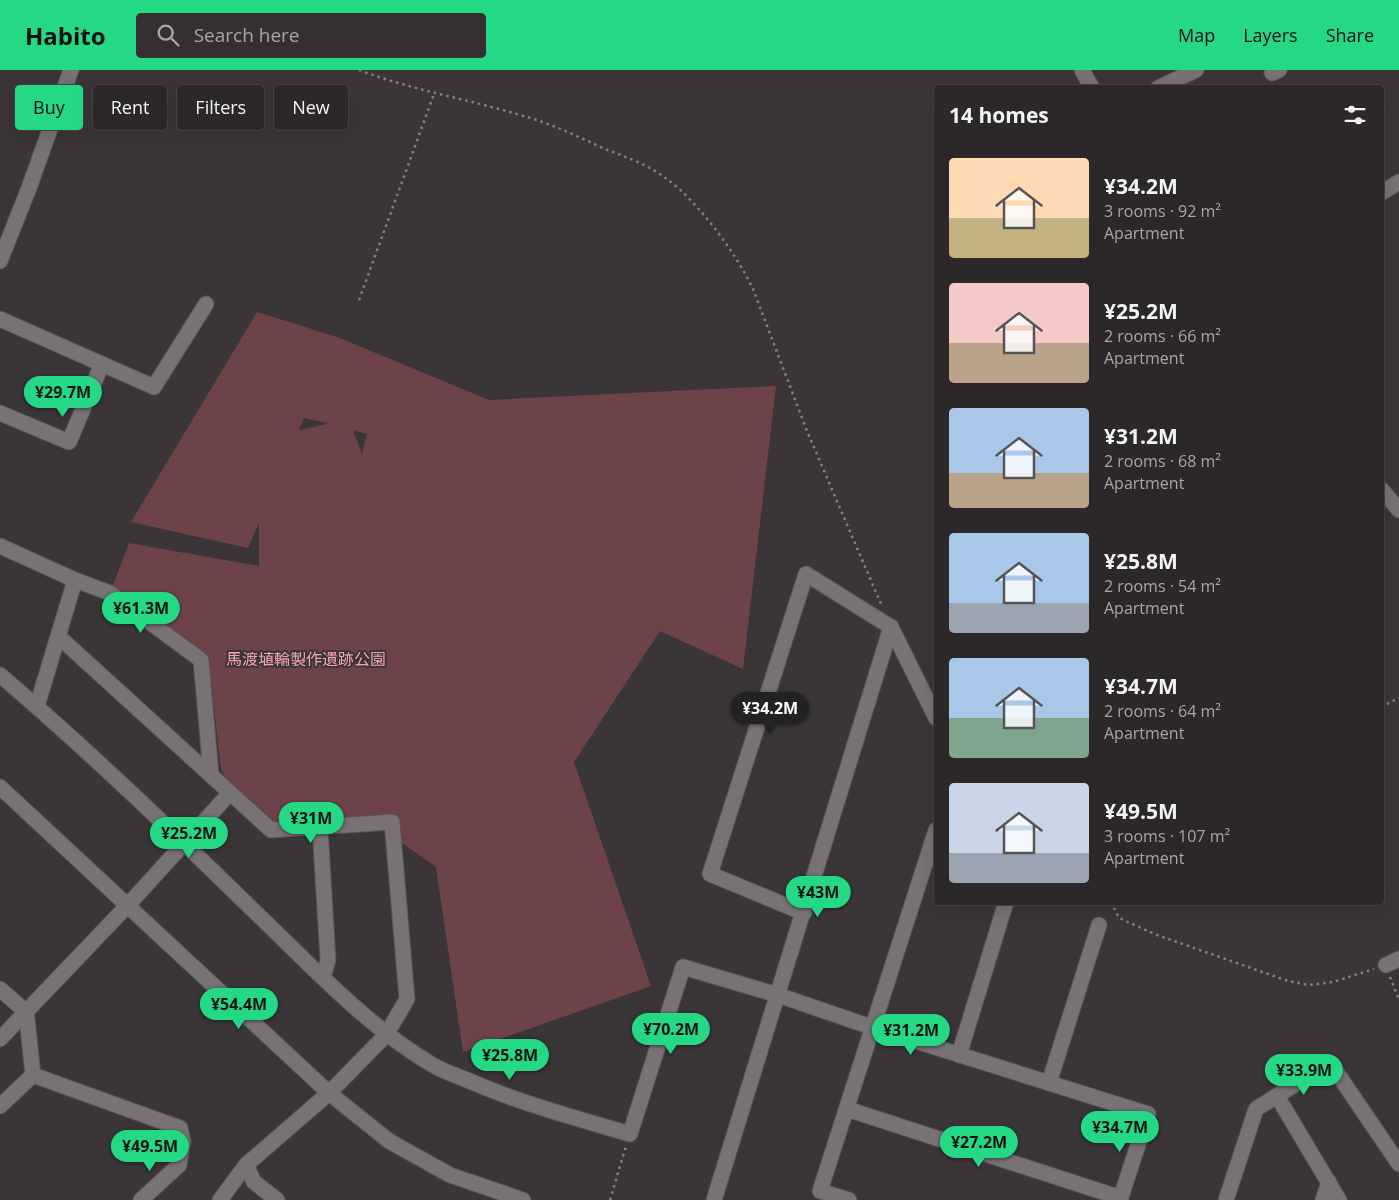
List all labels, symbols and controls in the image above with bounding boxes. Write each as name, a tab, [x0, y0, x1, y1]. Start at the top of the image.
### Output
search box	[136, 13, 486, 58]
text: Habito	[25, 19, 106, 52]
icon: search	[154, 21, 182, 49]
text: Search here	[194, 22, 300, 48]
text: Map	[1178, 23, 1215, 47]
text: Layers	[1243, 23, 1298, 47]
text: Share	[1326, 23, 1374, 47]
chip: Buy	[15, 85, 83, 130]
chip: Rent	[93, 85, 167, 130]
chip: Filters	[177, 85, 264, 130]
chip: New	[274, 85, 348, 130]
text: 14 homes	[949, 101, 1049, 129]
icon: filters	[1341, 101, 1369, 129]
text: ¥34.2M	[1104, 172, 1178, 200]
icon: home	[989, 178, 1049, 238]
text: 3 rooms · 92 m²	[1104, 200, 1221, 222]
text: Apartment	[1104, 222, 1184, 244]
text: ¥25.2M	[1104, 297, 1178, 325]
icon: home	[989, 303, 1049, 363]
text: 2 rooms · 66 m²	[1104, 325, 1221, 347]
text: Apartment	[1104, 347, 1184, 369]
pin: ¥29.7M	[22, 376, 104, 418]
text: ¥29.7M	[35, 381, 91, 403]
text: ¥31.2M	[1104, 422, 1178, 450]
icon: home	[989, 428, 1049, 488]
text: 2 rooms · 68 m²	[1104, 450, 1221, 472]
text: Apartment	[1104, 472, 1184, 494]
text: ¥25.8M	[1104, 547, 1178, 575]
icon: home	[989, 553, 1049, 613]
text: 2 rooms · 54 m²	[1104, 575, 1221, 597]
pin: ¥61.3M	[100, 592, 182, 634]
text: ¥61.3M	[113, 597, 169, 619]
text: Apartment	[1104, 597, 1184, 619]
park label: 馬渡埴輪製作遺跡公園	[226, 648, 386, 670]
text: ¥34.7M	[1104, 672, 1178, 700]
icon: home	[989, 678, 1049, 738]
pin: ¥34.2M	[729, 692, 811, 734]
text: ¥34.2M	[742, 697, 798, 719]
text: 2 rooms · 64 m²	[1104, 700, 1221, 722]
text: Apartment	[1104, 722, 1184, 744]
text: ¥49.5M	[1104, 797, 1178, 825]
pin: ¥31M	[281, 802, 341, 844]
icon: home	[989, 803, 1049, 863]
text: ¥31M	[290, 807, 332, 829]
pin: ¥25.2M	[148, 816, 230, 859]
text: ¥25.2M	[161, 822, 217, 844]
text: 3 rooms · 107 m²	[1104, 825, 1230, 847]
text: Apartment	[1104, 847, 1184, 869]
pin: ¥43M	[788, 876, 848, 918]
text: ¥43M	[797, 881, 839, 903]
pin: ¥54.4M	[198, 988, 280, 1030]
text: ¥54.4M	[211, 993, 267, 1015]
pin: ¥70.2M	[630, 1012, 712, 1055]
pin: ¥31.2M	[870, 1014, 952, 1056]
text: ¥70.2M	[643, 1018, 699, 1040]
text: ¥31.2M	[883, 1019, 939, 1041]
pin: ¥25.8M	[469, 1038, 551, 1081]
text: ¥25.8M	[482, 1044, 538, 1066]
pin: ¥33.9M	[1263, 1054, 1345, 1096]
text: ¥33.9M	[1276, 1059, 1332, 1081]
pin: ¥34.7M	[1079, 1110, 1161, 1153]
text: ¥34.7M	[1092, 1116, 1148, 1138]
pin: ¥27.2M	[938, 1126, 1020, 1168]
pin: ¥49.5M	[109, 1130, 191, 1172]
text: ¥27.2M	[951, 1131, 1007, 1153]
text: ¥49.5M	[122, 1135, 178, 1157]

